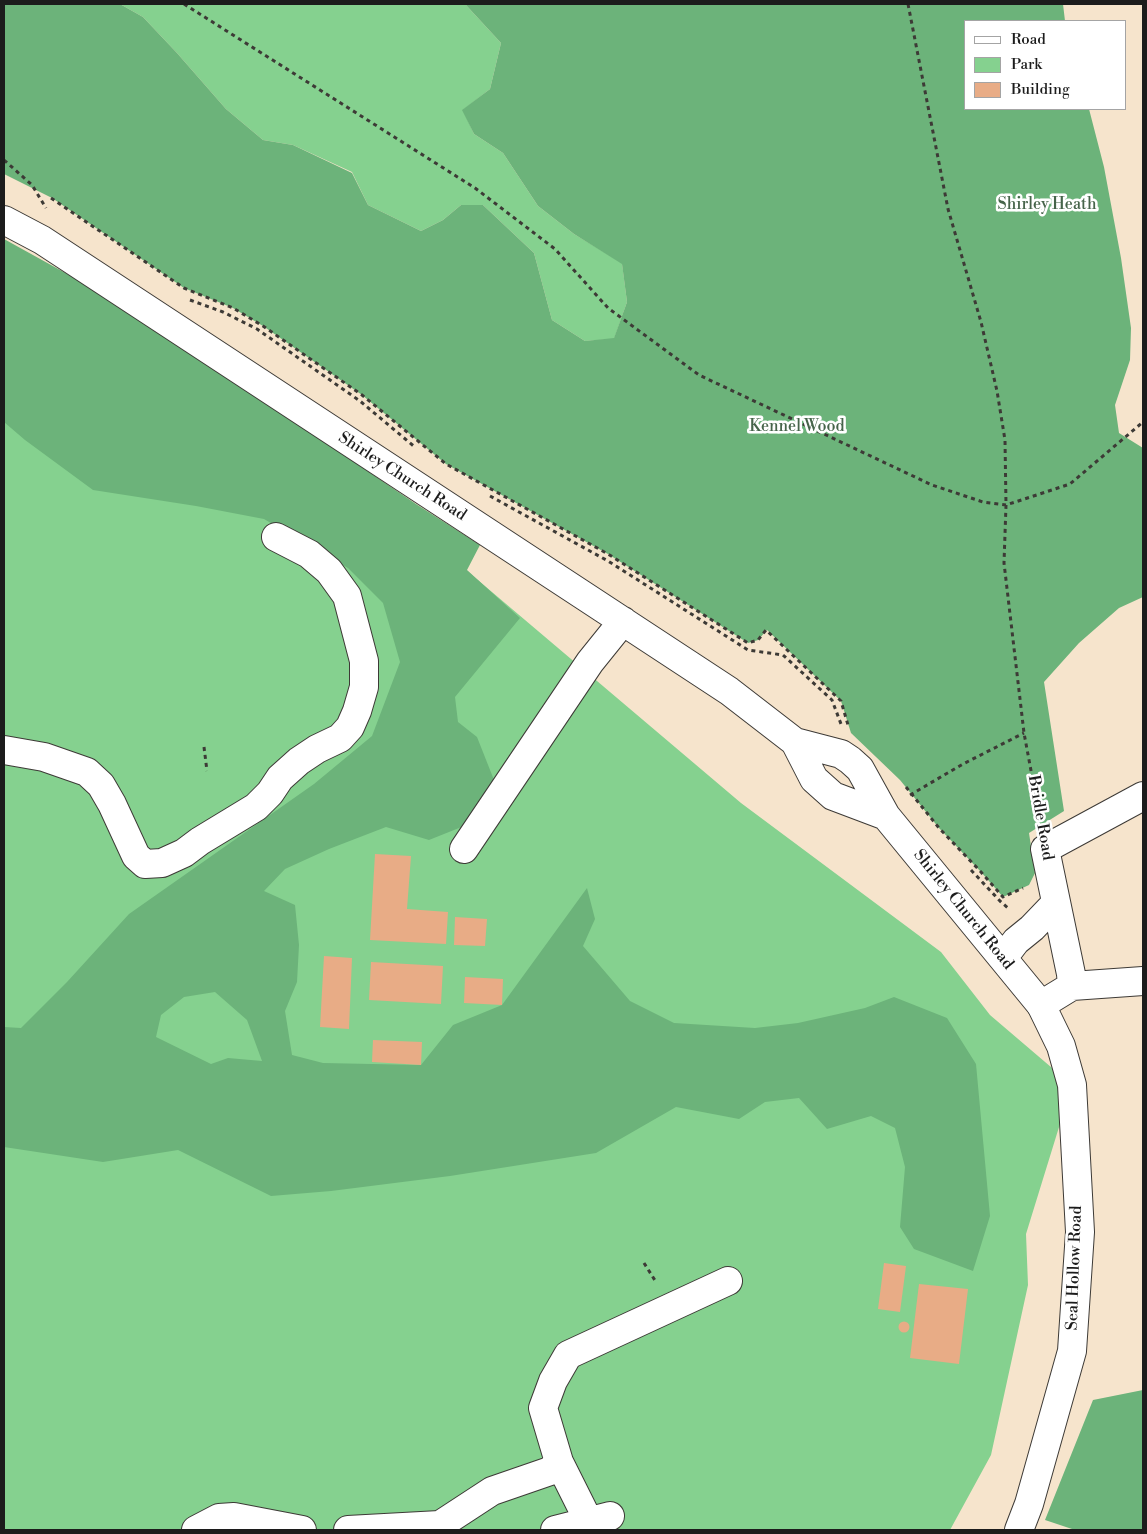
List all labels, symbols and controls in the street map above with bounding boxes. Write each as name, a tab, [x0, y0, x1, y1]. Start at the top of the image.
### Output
legend	[964, 20, 1127, 110]
text: Road	[1011, 30, 1046, 49]
text: Park	[1011, 55, 1042, 74]
text: Building	[1011, 80, 1070, 99]
park label: Shirley Heath	[998, 195, 1096, 215]
park label: Kennel Wood	[749, 417, 845, 437]
street label: Shirley Church Road	[334, 428, 470, 526]
street label: Bridle Road	[1023, 774, 1057, 862]
street label: Shirley Church Road	[909, 846, 1017, 974]
street label: Seal Hollow Road	[1063, 1205, 1087, 1331]

